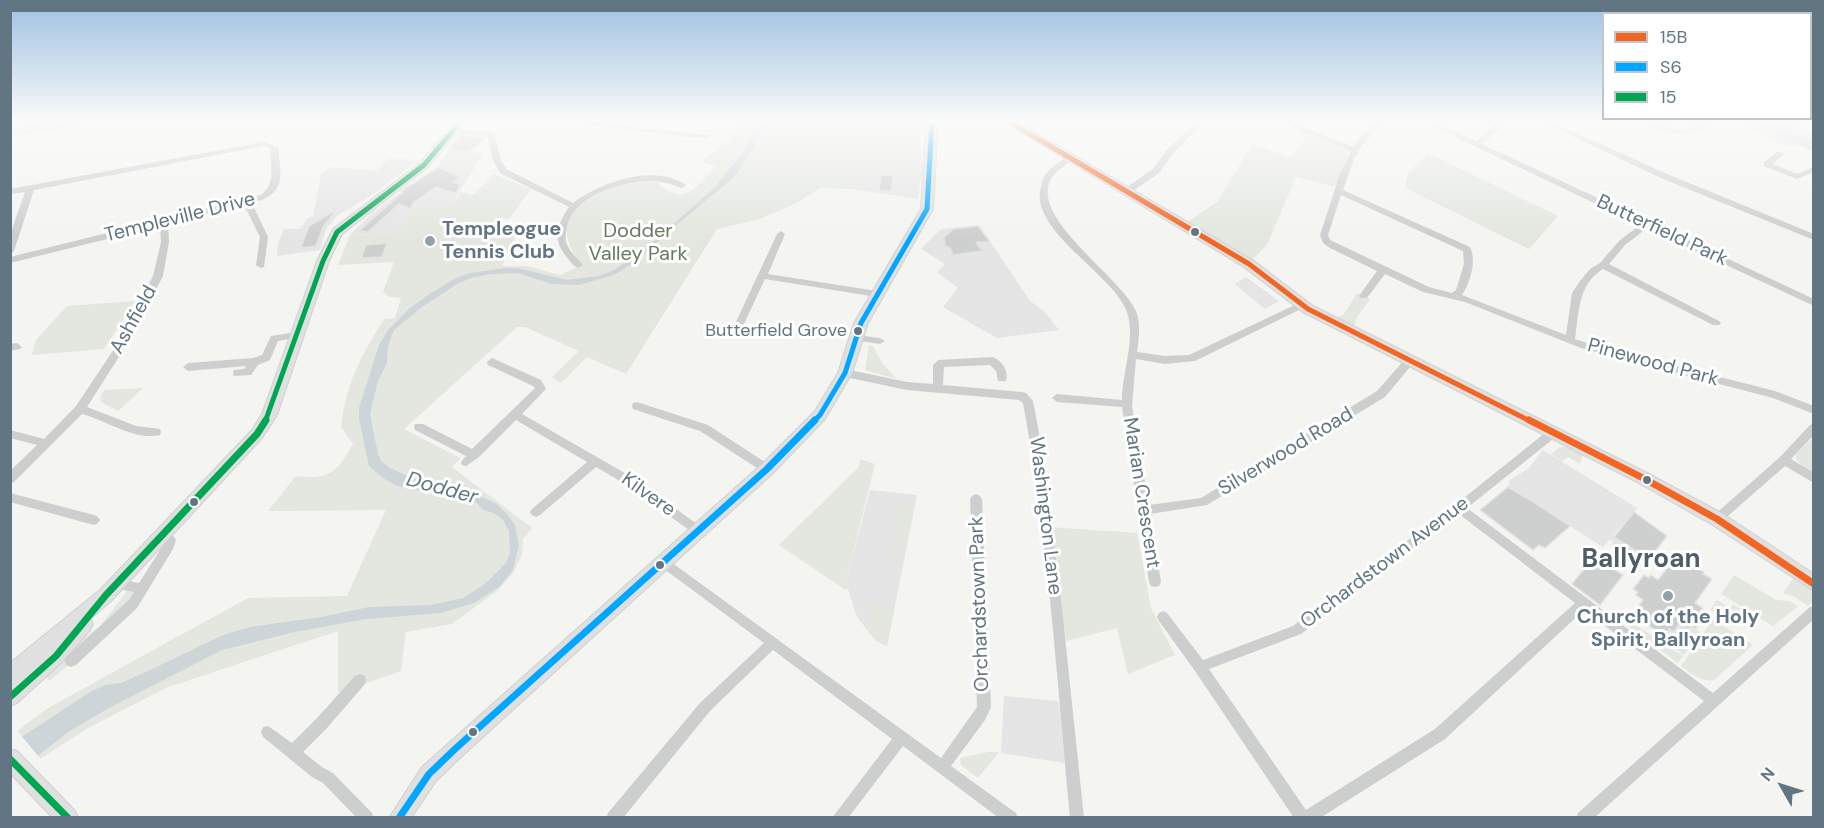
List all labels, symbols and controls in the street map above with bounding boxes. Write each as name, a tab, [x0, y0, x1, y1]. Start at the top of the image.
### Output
legend	[1602, 12, 1812, 120]
text: 15B	[1660, 25, 1687, 49]
text: S6	[1660, 55, 1682, 79]
text: 15	[1660, 85, 1677, 109]
street label: Templeville Drive	[102, 188, 258, 248]
street label: Butterfield Park	[1593, 190, 1731, 272]
place label: Templeogue Tennis Club	[442, 218, 561, 265]
park label: Dodder Valley Park	[589, 220, 687, 267]
unlabelled marker	[1189, 226, 1201, 238]
marker: Templeogue Tennis Club	[423, 234, 437, 248]
street label: Ashfield	[105, 282, 163, 358]
place label: Butterfield Grove	[705, 320, 847, 342]
marker: Butterfield Grove	[852, 325, 864, 337]
street label: Pinewood Park	[1585, 334, 1721, 392]
street label: Silverwood Road	[1214, 402, 1358, 502]
street label: Marian Crescent	[1117, 416, 1165, 570]
street label: Washington Lane	[1023, 436, 1067, 596]
water label: Dodder	[404, 467, 480, 511]
street label: Kilvere	[616, 468, 680, 522]
unlabelled marker	[1641, 474, 1653, 486]
street label: Orchardstown Avenue	[1296, 492, 1474, 634]
unlabelled marker	[188, 496, 200, 508]
street label: Orchardstown Park	[965, 516, 995, 692]
district label: Ballyroan	[1582, 544, 1700, 576]
unlabelled marker	[654, 559, 666, 571]
marker: Church of the Holy Spirit, Ballyroan	[1661, 589, 1675, 603]
place label: Church of the Holy Spirit, Ballyroan	[1577, 606, 1759, 653]
unlabelled marker	[467, 726, 479, 738]
north arrow	[1752, 756, 1812, 816]
text: N	[1756, 763, 1779, 786]

